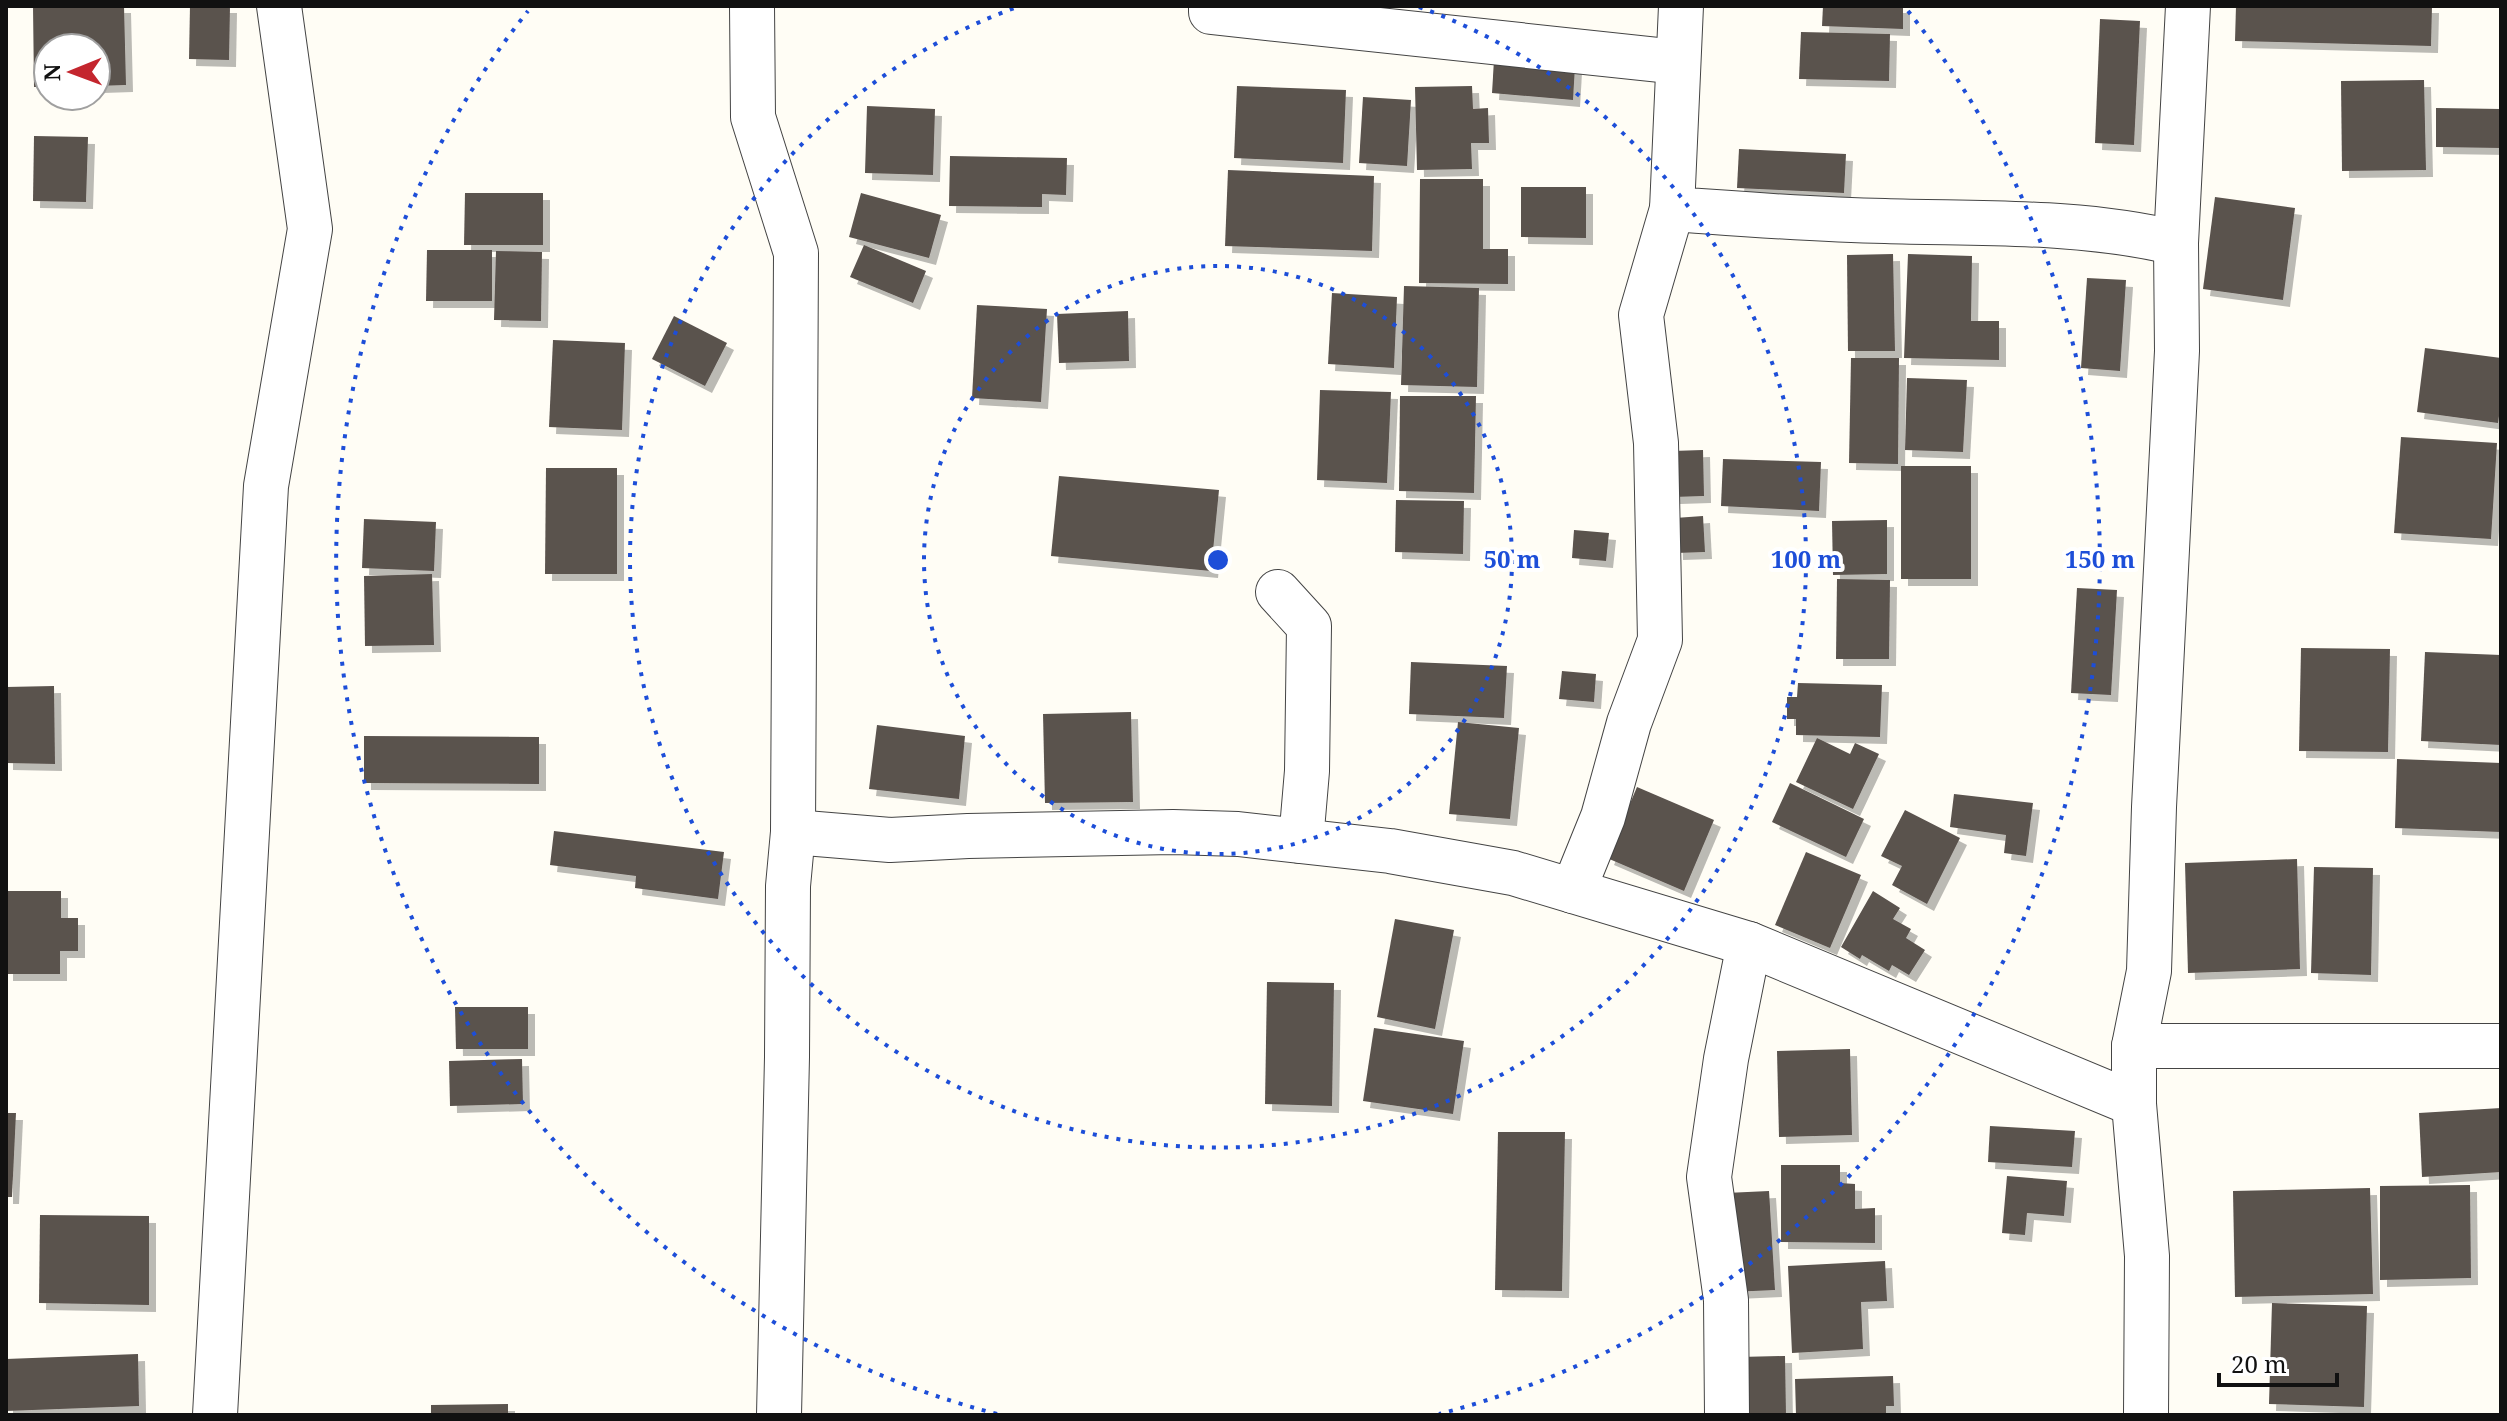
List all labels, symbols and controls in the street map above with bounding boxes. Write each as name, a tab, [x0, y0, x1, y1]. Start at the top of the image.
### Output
north arrow	[32, 32, 112, 112]
text: N	[36, 63, 66, 81]
text: 50 m	[1483, 542, 1541, 575]
text: 100 m	[1771, 542, 1842, 575]
text: 150 m	[2065, 542, 2136, 575]
centre of rings	[1204, 546, 1232, 574]
scale bar	[2219, 1337, 2337, 1387]
text: 20 m	[2231, 1347, 2287, 1380]

